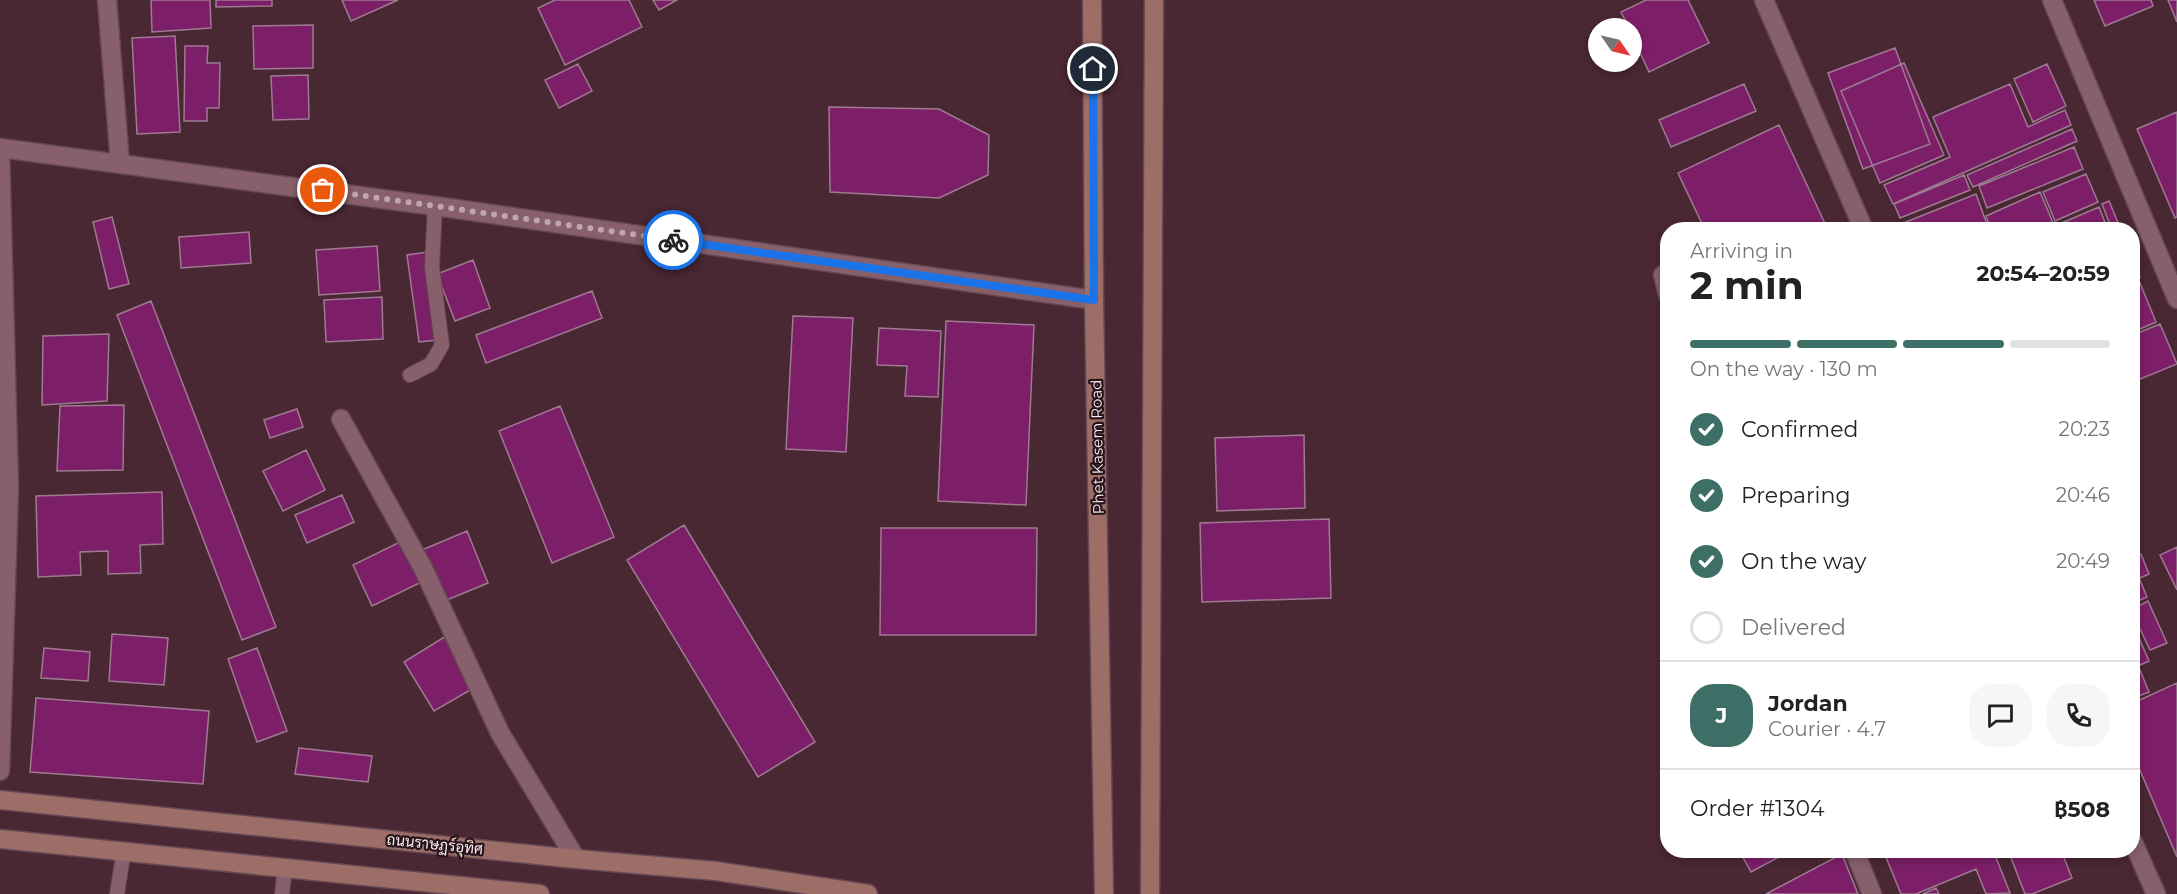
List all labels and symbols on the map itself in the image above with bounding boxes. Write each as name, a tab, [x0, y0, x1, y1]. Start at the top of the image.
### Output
north arrow	[1588, 18, 1642, 72]
pin	[1067, 43, 1118, 94]
pin	[297, 164, 348, 215]
courier	[643, 210, 703, 270]
street label: Phet Kasem Road	[1086, 379, 1108, 515]
street label: ถนนราษฏร์อุทิศ	[386, 830, 484, 860]

